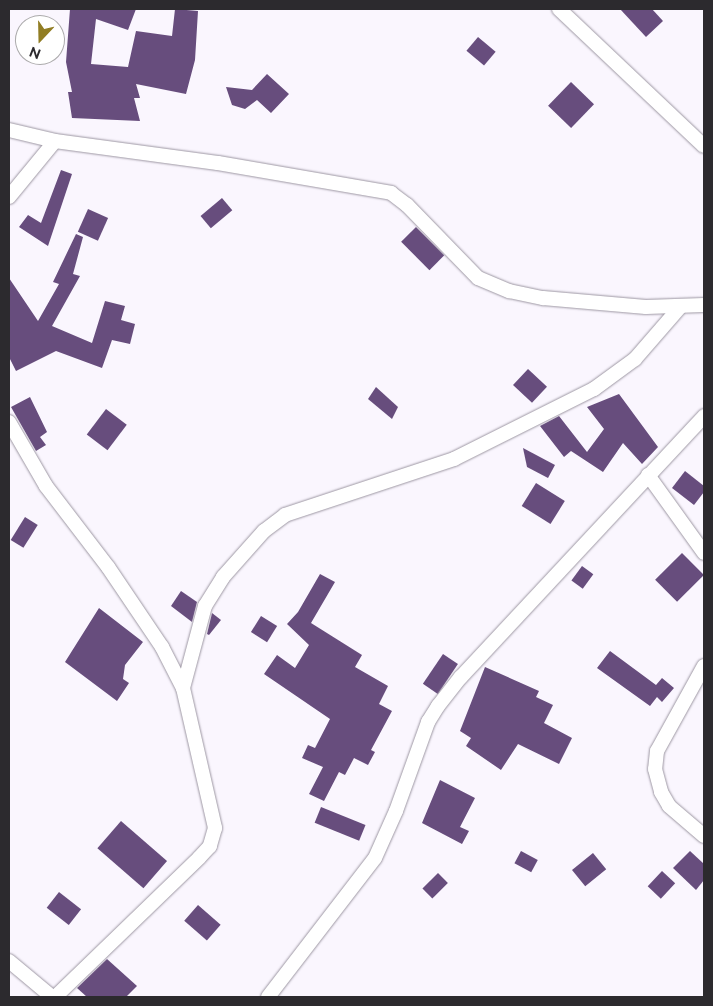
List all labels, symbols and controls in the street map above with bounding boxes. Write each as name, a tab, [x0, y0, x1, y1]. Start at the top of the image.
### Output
north arrow	[15, 15, 65, 65]
text: N	[27, 44, 43, 62]

